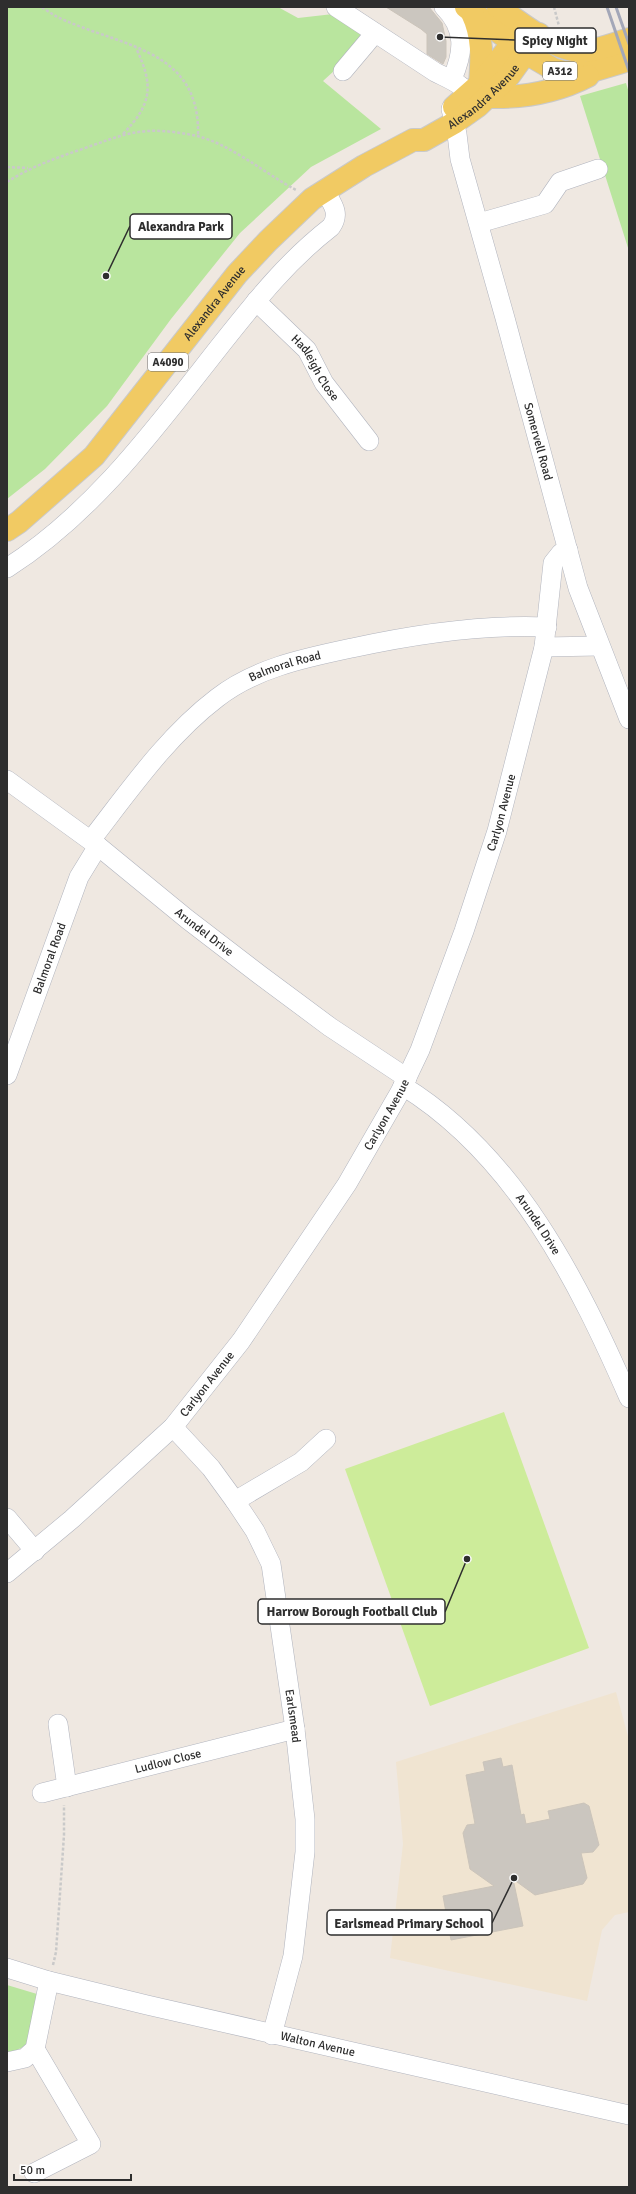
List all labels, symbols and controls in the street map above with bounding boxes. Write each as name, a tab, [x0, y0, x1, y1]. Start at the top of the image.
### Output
callout: Spicy Night	[515, 28, 596, 53]
text: Spicy Night	[522, 33, 588, 49]
street label: Alexandra Avenue	[445, 61, 523, 133]
road number: A312	[543, 62, 577, 80]
callout: Alexandra Park	[130, 214, 232, 239]
text: Alexandra Park	[138, 219, 224, 235]
street label: Alexandra Avenue	[180, 262, 249, 344]
street label: Hadleigh Close	[288, 331, 343, 404]
road number: A4090	[148, 353, 188, 371]
street label: Somervell Road	[521, 401, 556, 482]
street label: Balmoral Road	[246, 648, 322, 685]
street label: Carlyon Avenue	[483, 772, 519, 853]
street label: Arundel Drive	[172, 905, 236, 959]
street label: Balmoral Road	[30, 921, 69, 996]
street label: Carlyon Avenue	[360, 1077, 413, 1153]
street label: Arundel Drive	[513, 1191, 564, 1257]
street label: Carlyon Avenue	[176, 1348, 238, 1420]
callout: Harrow Borough Football Club	[258, 1599, 445, 1624]
text: Harrow Borough Football Club	[266, 1604, 438, 1620]
street label: Earlsmead	[282, 1688, 304, 1744]
street label: Ludlow Close	[133, 1746, 203, 1777]
callout: Earlsmead Primary School	[327, 1910, 492, 1935]
text: Earlsmead Primary School	[334, 1916, 484, 1932]
street label: Walton Avenue	[279, 2028, 357, 2060]
scale bar	[14, 2156, 131, 2182]
text: 50 m	[20, 2163, 45, 2178]

